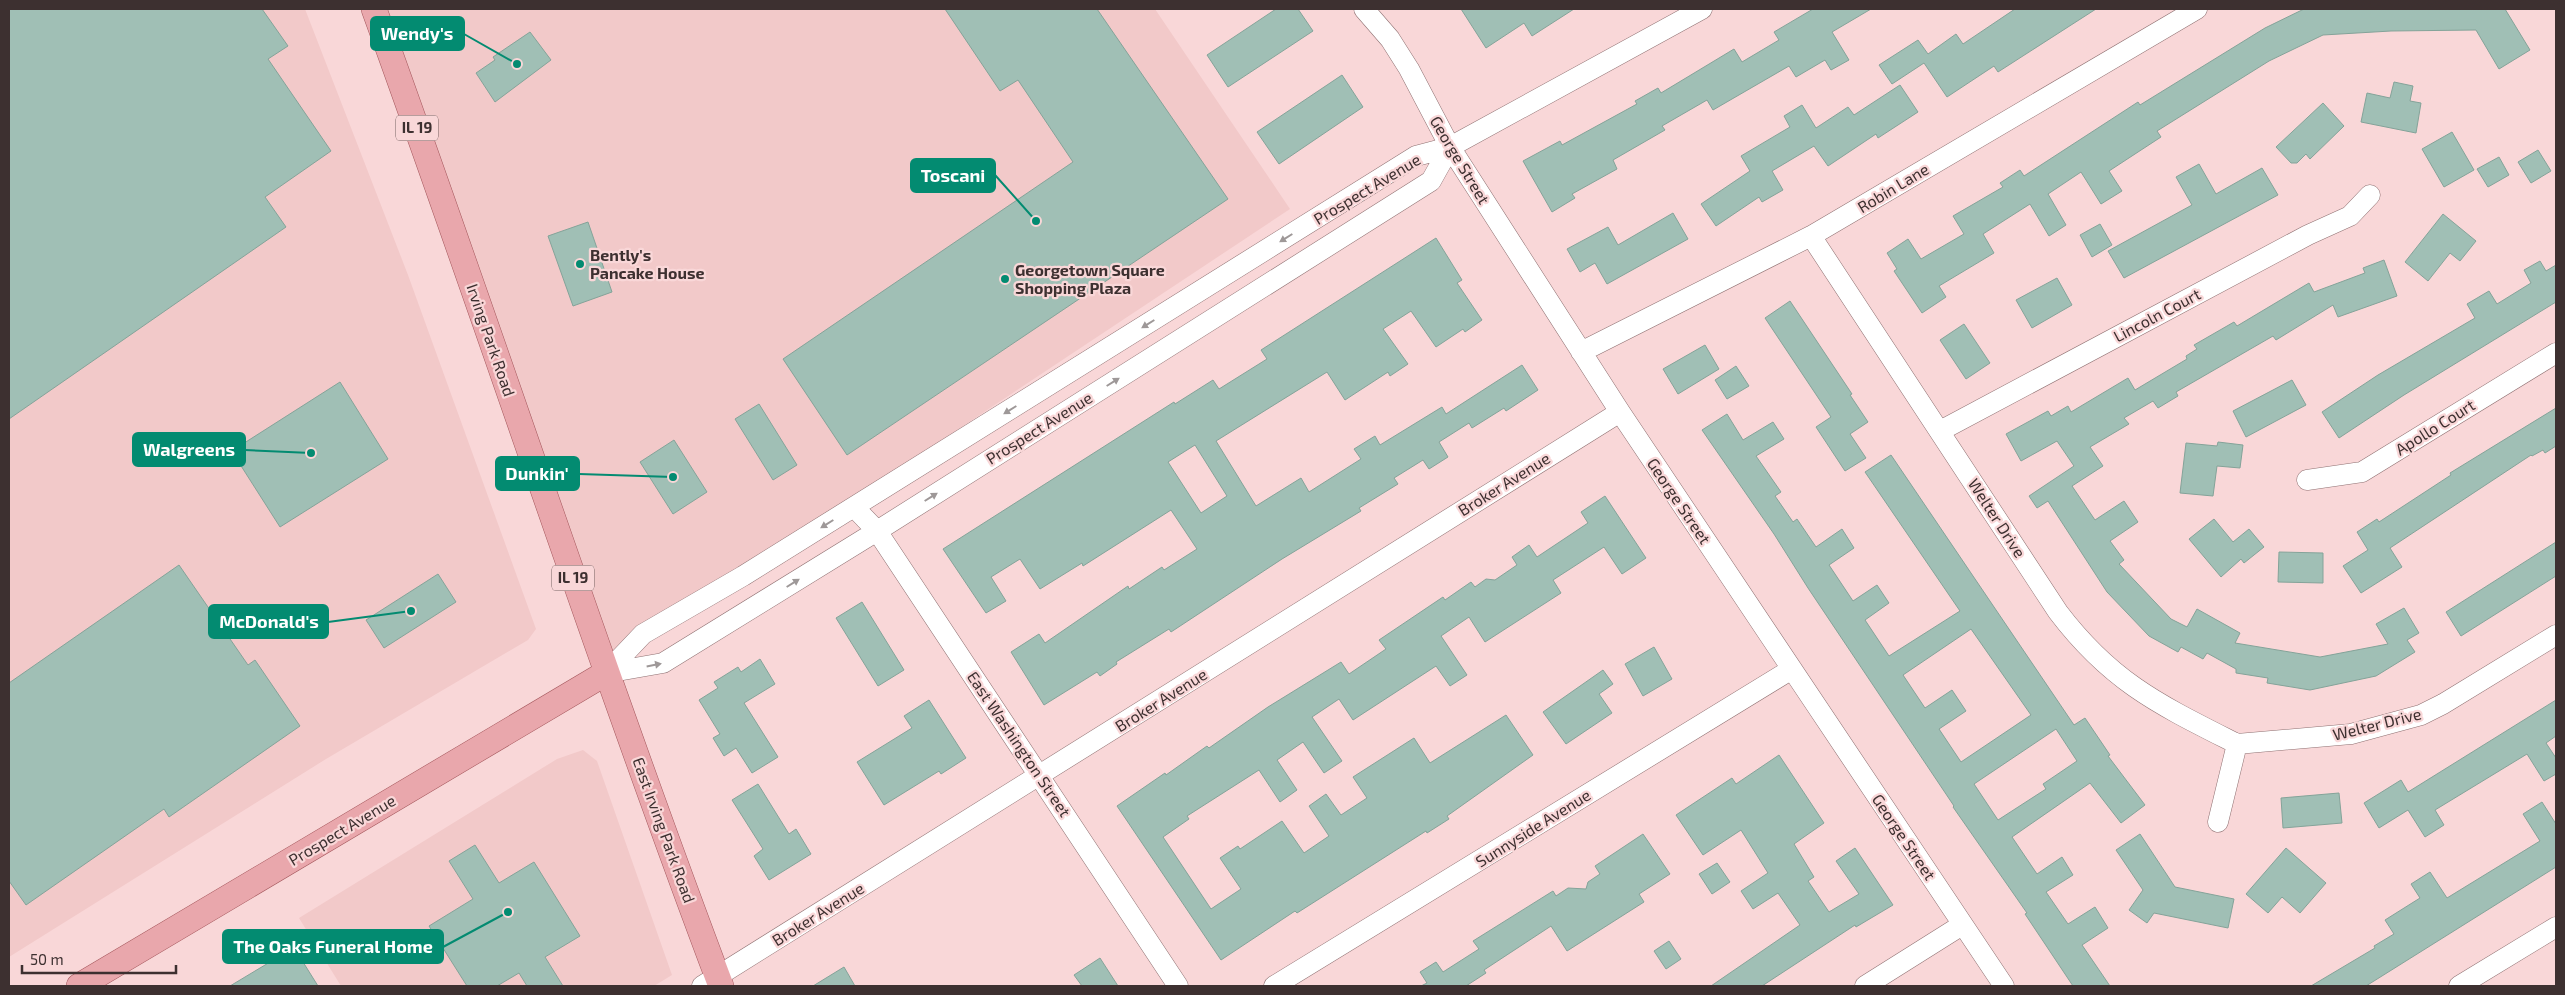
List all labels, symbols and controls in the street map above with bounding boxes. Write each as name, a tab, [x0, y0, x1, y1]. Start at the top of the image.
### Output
callout: Wendy's	[371, 17, 464, 50]
text: Wendy's	[381, 22, 453, 44]
street label: George Street	[1427, 112, 1494, 207]
road number: IL 19	[396, 116, 438, 140]
street label: Prospect Avenue	[1310, 149, 1424, 228]
callout: Toscani	[911, 159, 995, 192]
street label: Robin Lane	[1854, 159, 1932, 216]
text: Toscani	[921, 164, 985, 186]
one-way arrow	[1279, 233, 1292, 242]
place label: Bently's Pancake House	[590, 245, 704, 282]
marker: Bently's Pancake House	[574, 258, 586, 270]
place label: Georgetown Square Shopping Plaza	[1015, 260, 1165, 297]
marker: Georgetown Square Shopping Plaza	[999, 273, 1011, 285]
street label: Irving Park Road	[463, 281, 520, 399]
street label: Lincoln Court	[2110, 284, 2203, 345]
one-way arrow	[1141, 319, 1154, 328]
one-way arrow	[1106, 377, 1120, 386]
street label: Prospect Avenue	[982, 387, 1095, 468]
street label: Apollo Court	[2391, 395, 2478, 459]
one-way arrow	[1003, 405, 1016, 414]
callout: Walgreens	[133, 433, 245, 466]
text: Walgreens	[143, 438, 235, 460]
street label: Broker Avenue	[1454, 448, 1553, 519]
street label: George Street	[1644, 454, 1715, 547]
callout: Dunkin'	[496, 457, 579, 490]
text: Dunkin'	[505, 462, 569, 484]
street label: Welter Drive	[1965, 475, 2030, 561]
one-way arrow	[925, 492, 938, 501]
one-way arrow	[821, 519, 834, 528]
road number: IL 19	[552, 566, 594, 590]
one-way arrow	[787, 578, 800, 587]
callout: McDonald's	[209, 605, 328, 638]
text: McDonald's	[219, 610, 319, 632]
one-way arrow	[646, 661, 661, 669]
street label: Broker Avenue	[1111, 664, 1210, 735]
street label: East Washington Street	[964, 667, 1075, 820]
street label: Welter Drive	[2331, 703, 2423, 744]
street label: East Irving Park Road	[629, 755, 700, 905]
street label: Sunnyside Avenue	[1472, 785, 1594, 871]
street label: Prospect Avenue	[285, 790, 399, 869]
street label: George Street	[1869, 790, 1940, 883]
street label: Broker Avenue	[768, 878, 867, 949]
callout: The Oaks Funeral Home	[223, 930, 443, 963]
text: The Oaks Funeral Home	[233, 935, 433, 957]
scale bar	[22, 942, 176, 974]
text: 50 m	[30, 950, 64, 968]

